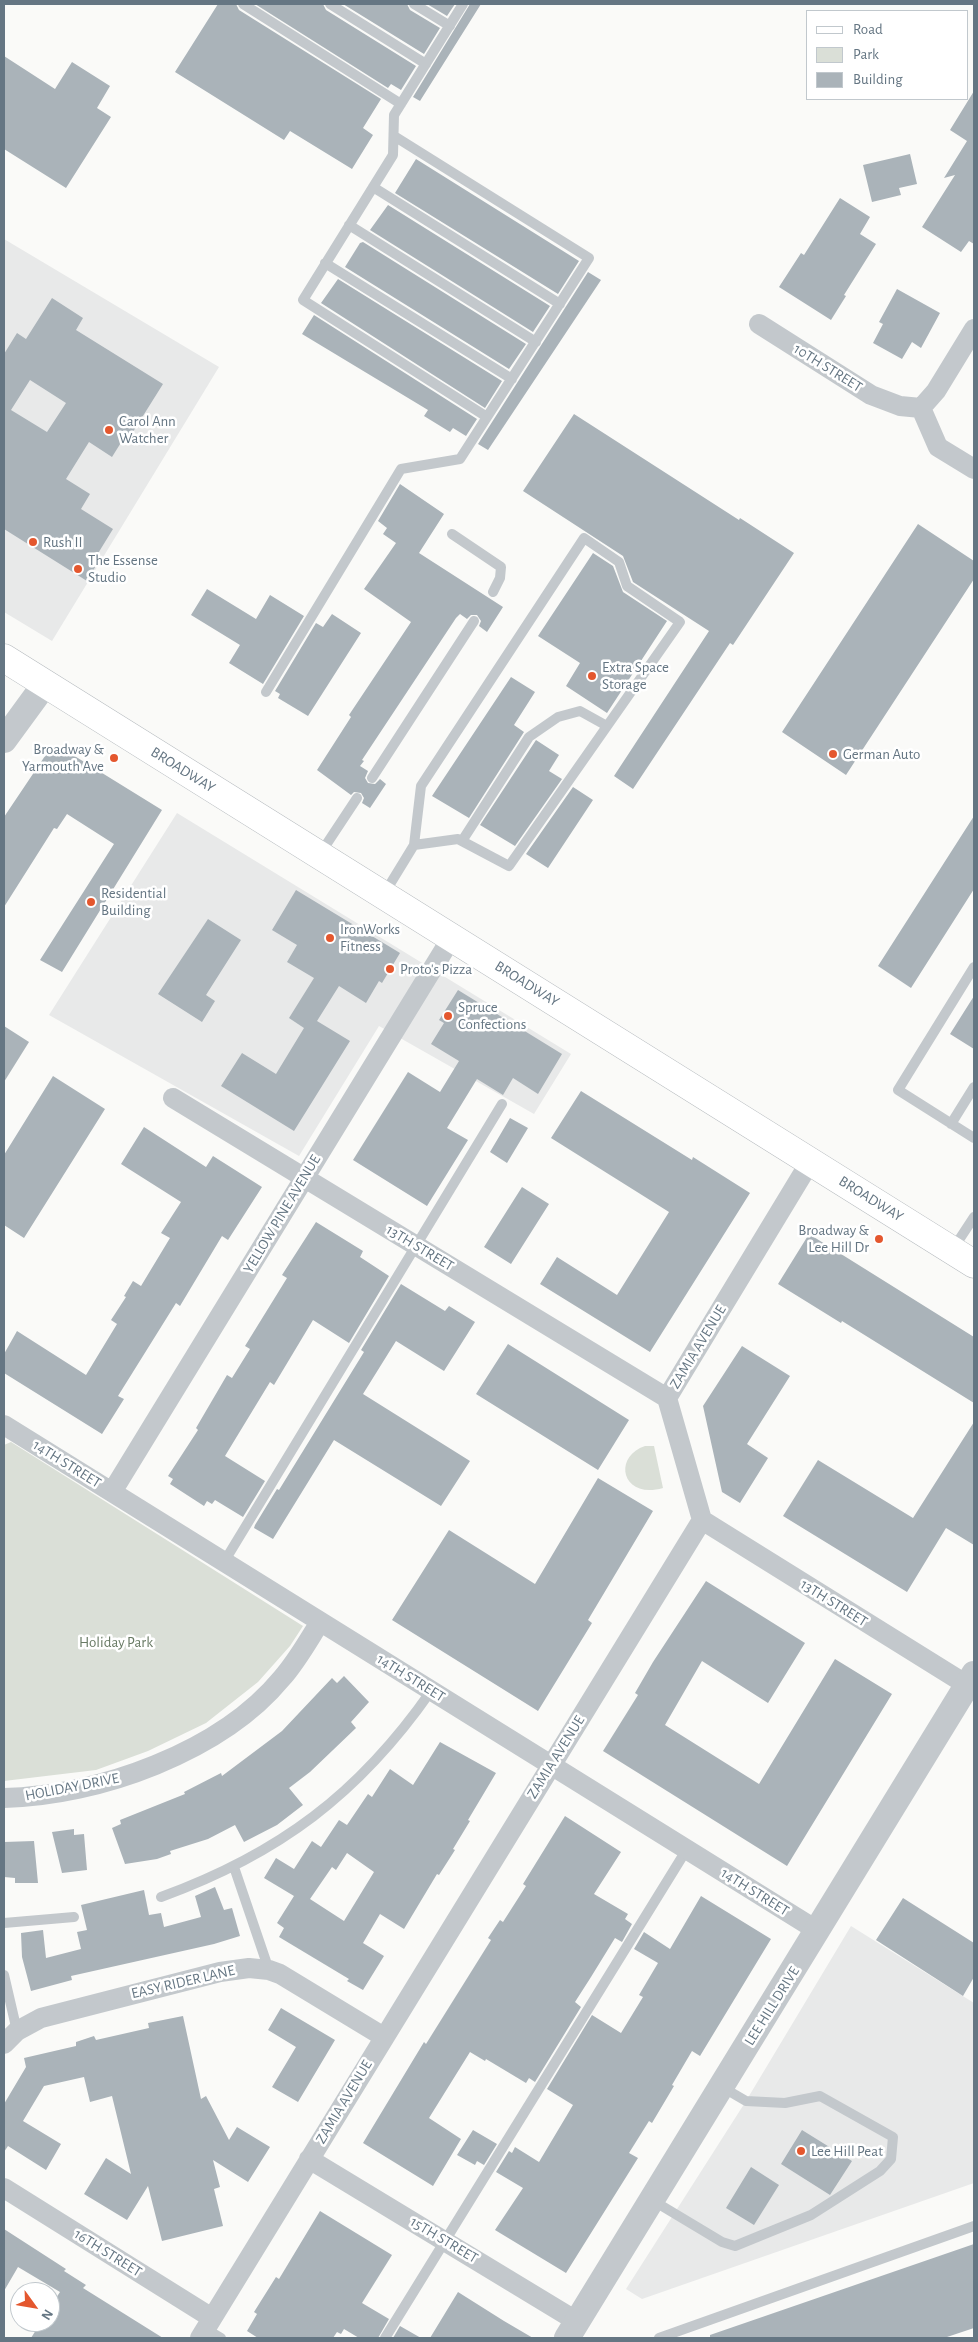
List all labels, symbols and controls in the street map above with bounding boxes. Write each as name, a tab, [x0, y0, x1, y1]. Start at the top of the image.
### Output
legend	[806, 10, 968, 100]
text: Road	[853, 22, 883, 37]
text: Park	[853, 47, 879, 62]
text: Building	[853, 72, 903, 87]
street label: 10TH STREET	[790, 340, 866, 396]
place label: Carol Ann Watcher	[119, 412, 176, 447]
marker: Carol Ann Watcher	[103, 424, 115, 436]
place label: Rush II	[43, 533, 83, 551]
marker: Rush II	[27, 536, 39, 548]
place label: The Essense Studio	[88, 551, 158, 586]
marker: The Essense Studio	[72, 563, 84, 575]
place label: Extra Space Storage	[602, 658, 669, 693]
marker: Extra Space Storage	[586, 670, 598, 682]
place label: Broadway & Yarmouth Ave	[22, 740, 104, 775]
street label: BROADWAY	[147, 743, 219, 797]
place label: German Auto	[843, 745, 920, 763]
marker: German Auto	[827, 748, 839, 760]
marker: Broadway & Yarmouth Ave	[108, 752, 120, 764]
place label: Residential Building	[101, 884, 166, 919]
marker: Residential Building	[85, 896, 97, 908]
place label: IronWorks Fitness	[340, 920, 400, 955]
marker: IronWorks Fitness	[324, 932, 336, 944]
street label: BROADWAY	[491, 957, 563, 1011]
place label: Proto's Pizza	[400, 960, 472, 978]
marker: Proto's Pizza	[384, 963, 396, 975]
place label: Spruce Confections	[458, 998, 526, 1033]
marker: Spruce Confections	[442, 1010, 454, 1022]
street label: YELLOW PINE AVENUE	[240, 1152, 324, 1276]
street label: BROADWAY	[835, 1172, 907, 1226]
street label: 13TH STREET	[383, 1221, 457, 1275]
place label: Broadway & Lee Hill Dr	[798, 1221, 869, 1256]
marker: Broadway & Lee Hill Dr	[873, 1233, 885, 1245]
street label: ZAMIA AVENUE	[666, 1302, 730, 1392]
street label: 14TH STREET	[30, 1436, 104, 1492]
street label: 13TH STREET	[797, 1575, 871, 1631]
park label: Holiday Park	[79, 1633, 153, 1651]
street label: 14TH STREET	[374, 1650, 448, 1706]
street label: ZAMIA AVENUE	[523, 1712, 589, 1802]
street label: HOLIDAY DRIVE	[24, 1769, 120, 1805]
street label: 14TH STREET	[718, 1864, 792, 1920]
street label: EASY RIDER LANE	[129, 1961, 237, 2003]
street label: LEE HILL DRIVE	[741, 1963, 803, 2049]
street label: ZAMIA AVENUE	[312, 2057, 376, 2147]
place label: Lee Hill Peat	[811, 2142, 883, 2160]
marker: Lee Hill Peat	[795, 2145, 807, 2157]
street label: 15TH STREET	[407, 2213, 481, 2267]
street label: 16TH STREET	[71, 2225, 145, 2281]
north arrow	[10, 2282, 60, 2332]
text: N	[38, 2307, 55, 2322]

